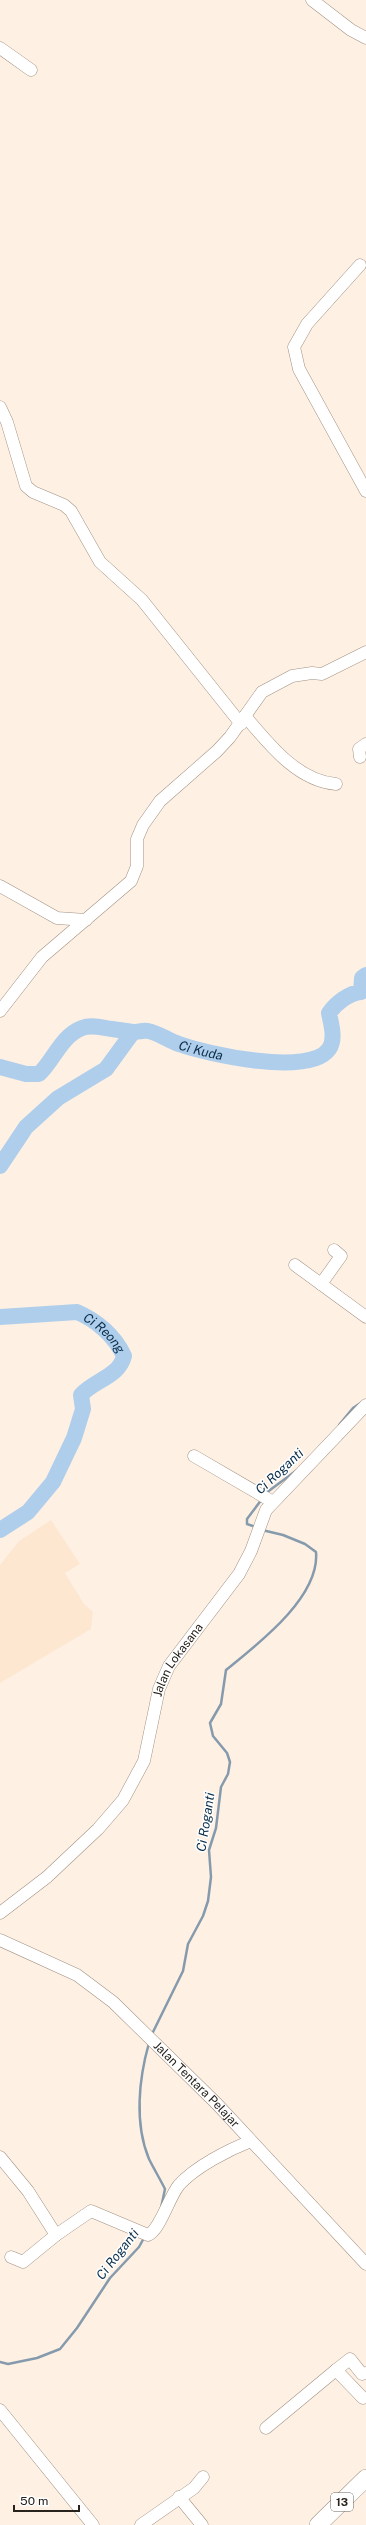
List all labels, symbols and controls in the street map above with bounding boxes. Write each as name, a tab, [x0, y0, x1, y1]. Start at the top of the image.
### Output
water label: Ci Kuda	[177, 1037, 224, 1063]
water label: Ci Reong	[81, 1310, 128, 1356]
water label: Ci Roganti	[252, 1445, 307, 1497]
street label: Jalan Lokasana	[151, 1621, 206, 1698]
water label: Ci Roganti	[193, 1791, 218, 1853]
street label: Jalan Tentara Pelajar	[151, 2039, 242, 2131]
water label: Ci Roganti	[93, 2225, 142, 2282]
scale bar	[14, 2487, 79, 2513]
road number: 13	[331, 2493, 353, 2511]
text: 50 m	[20, 2494, 48, 2508]

